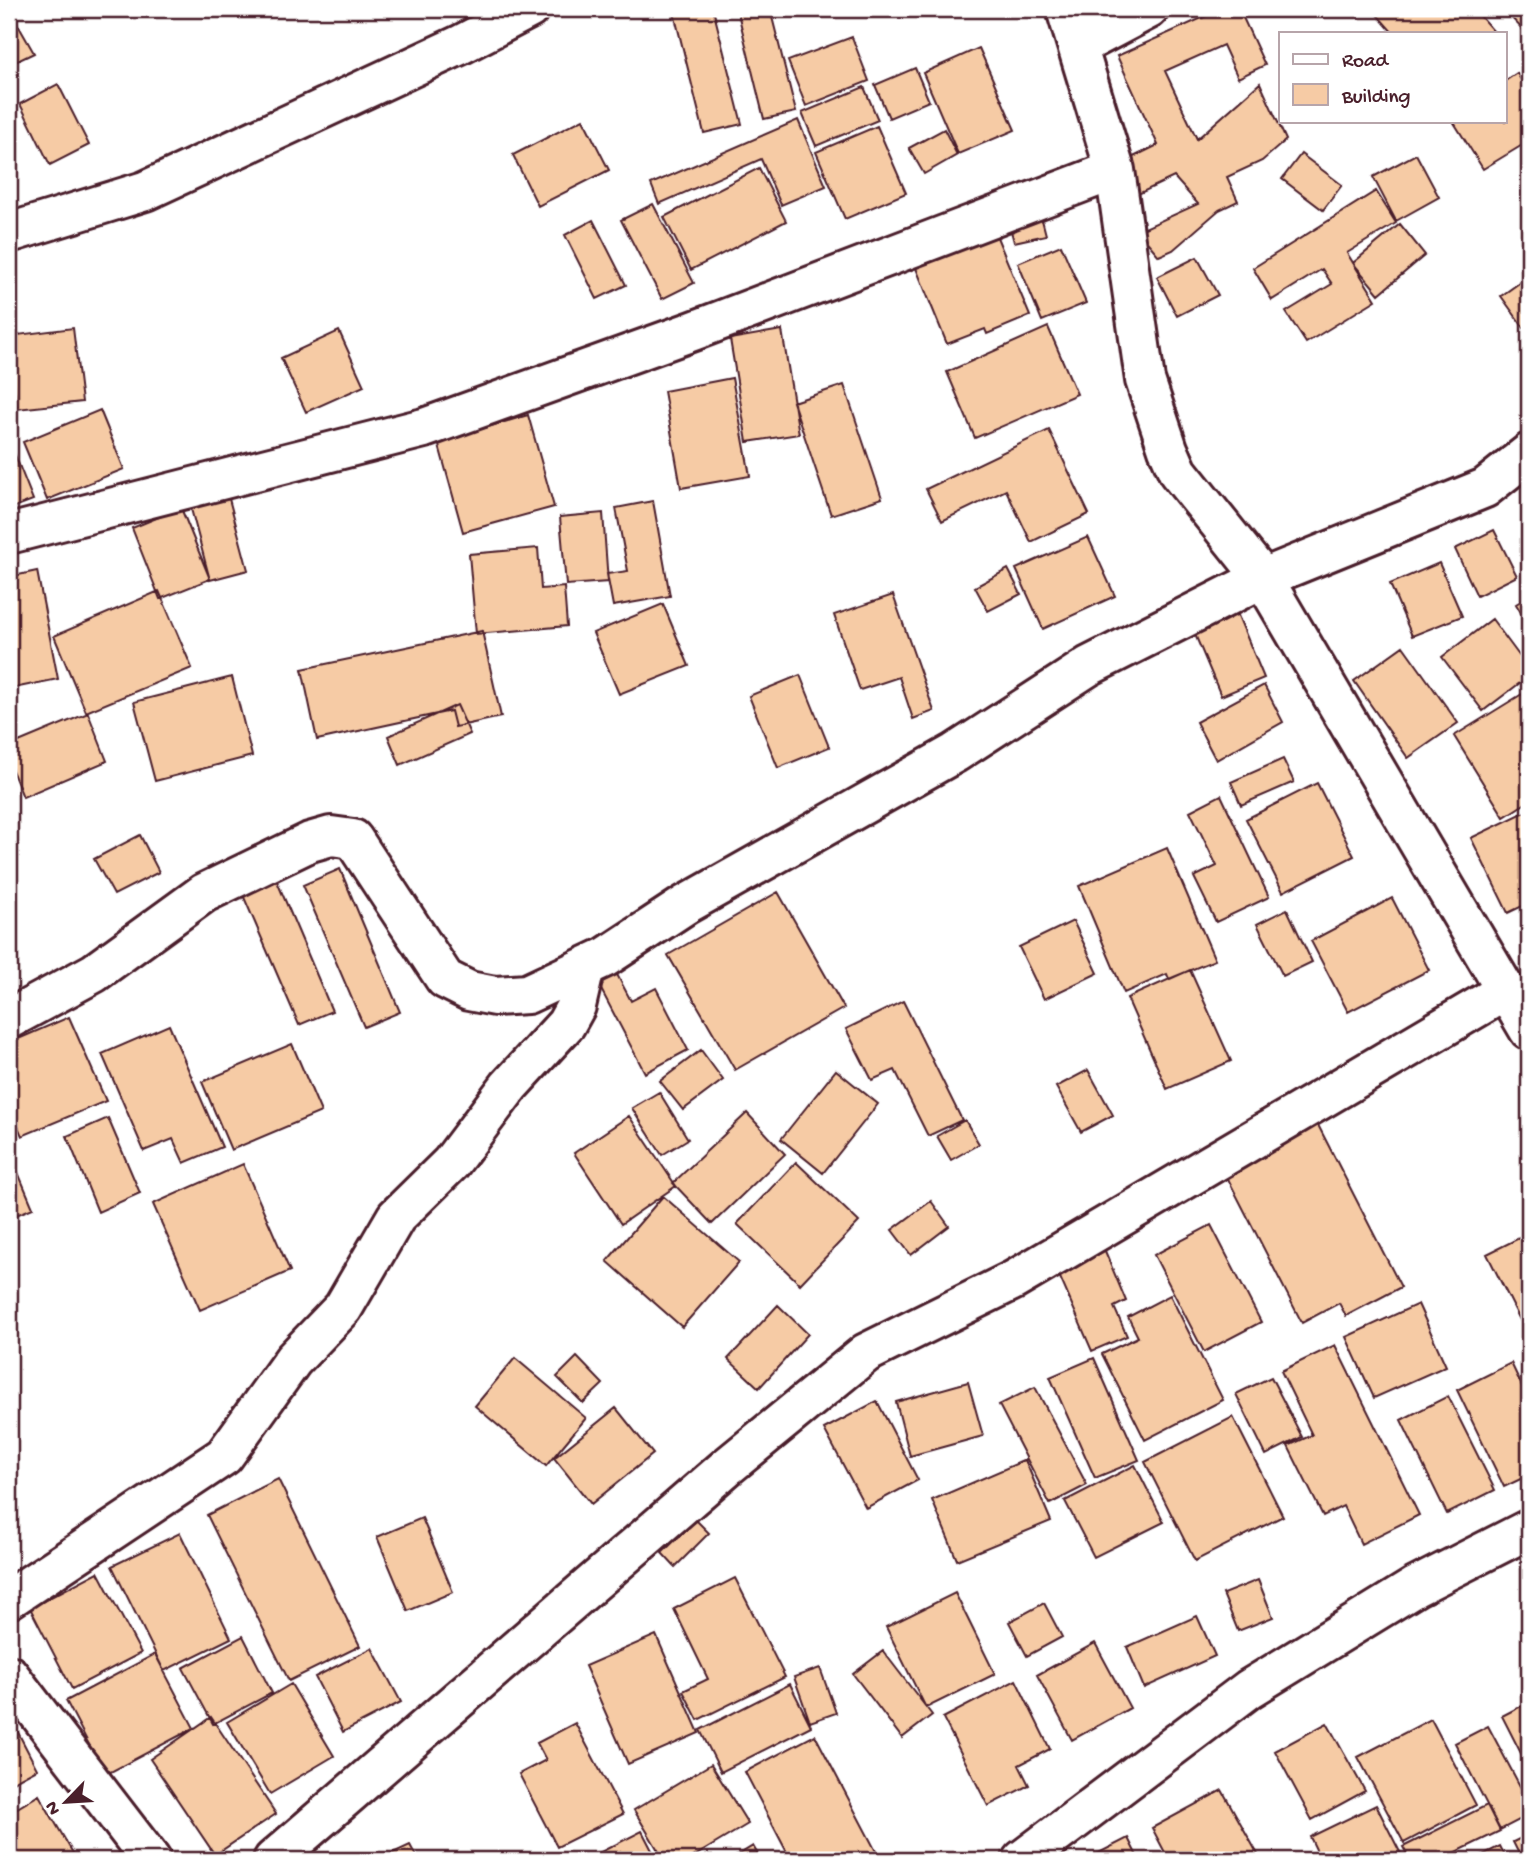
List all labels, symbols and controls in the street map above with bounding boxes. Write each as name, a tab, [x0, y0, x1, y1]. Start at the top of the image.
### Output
legend	[1279, 32, 1506, 122]
text: Road	[1342, 50, 1390, 75]
text: Building	[1341, 86, 1411, 111]
north arrow	[32, 1768, 102, 1838]
text: N	[41, 1797, 67, 1818]

